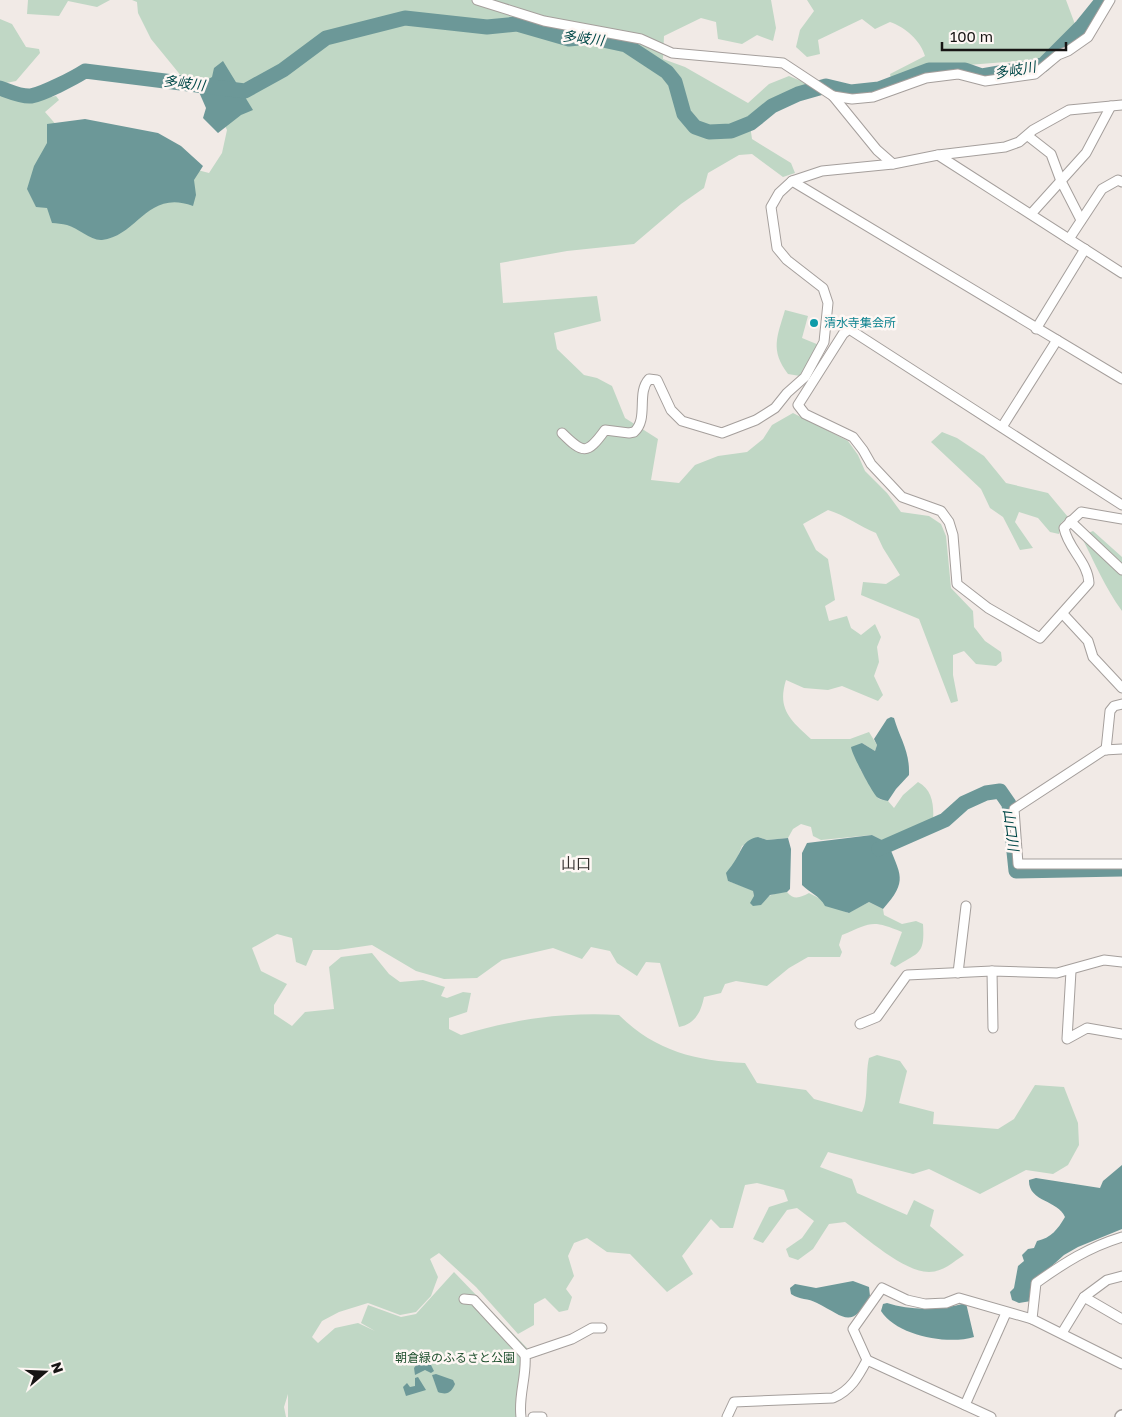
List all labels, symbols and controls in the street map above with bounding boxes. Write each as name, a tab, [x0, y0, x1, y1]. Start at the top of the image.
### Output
scale bar	[942, 20, 1066, 52]
water label: 多岐川	[561, 27, 607, 49]
text: 100 m	[950, 27, 993, 45]
water label: 多岐川	[993, 57, 1039, 82]
water label: 多岐川	[162, 72, 208, 94]
place label: 清水寺集会所	[824, 315, 896, 330]
marker: 清水寺集会所	[808, 317, 820, 329]
water label: 山口川	[1001, 808, 1023, 854]
district label: 山口	[561, 854, 591, 872]
north arrow	[20, 1347, 70, 1397]
park label: 朝倉緑のふるさと公園	[395, 1350, 515, 1365]
text: N	[48, 1360, 68, 1375]

